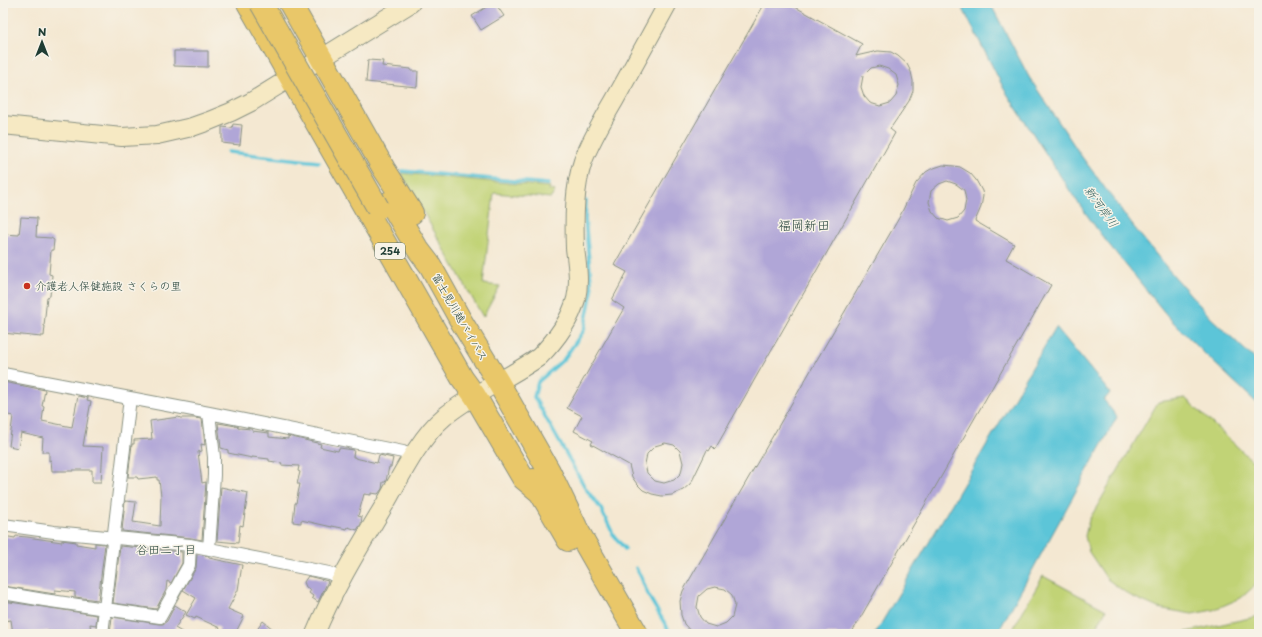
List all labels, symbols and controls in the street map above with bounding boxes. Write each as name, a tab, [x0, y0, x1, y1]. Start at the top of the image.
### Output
north arrow	[22, 22, 62, 62]
text: N	[38, 23, 47, 40]
water label: 新河岸川	[1080, 182, 1123, 231]
district label: 福岡新田	[778, 215, 830, 234]
road number: 254	[375, 243, 405, 259]
street label: 富士見川越バイパス	[428, 270, 492, 364]
place label: 介護老人保健施設 さくらの里	[35, 277, 182, 294]
marker: 介護老人保健施設 さくらの里	[22, 281, 32, 291]
district label: 谷田二丁目	[136, 540, 196, 558]

